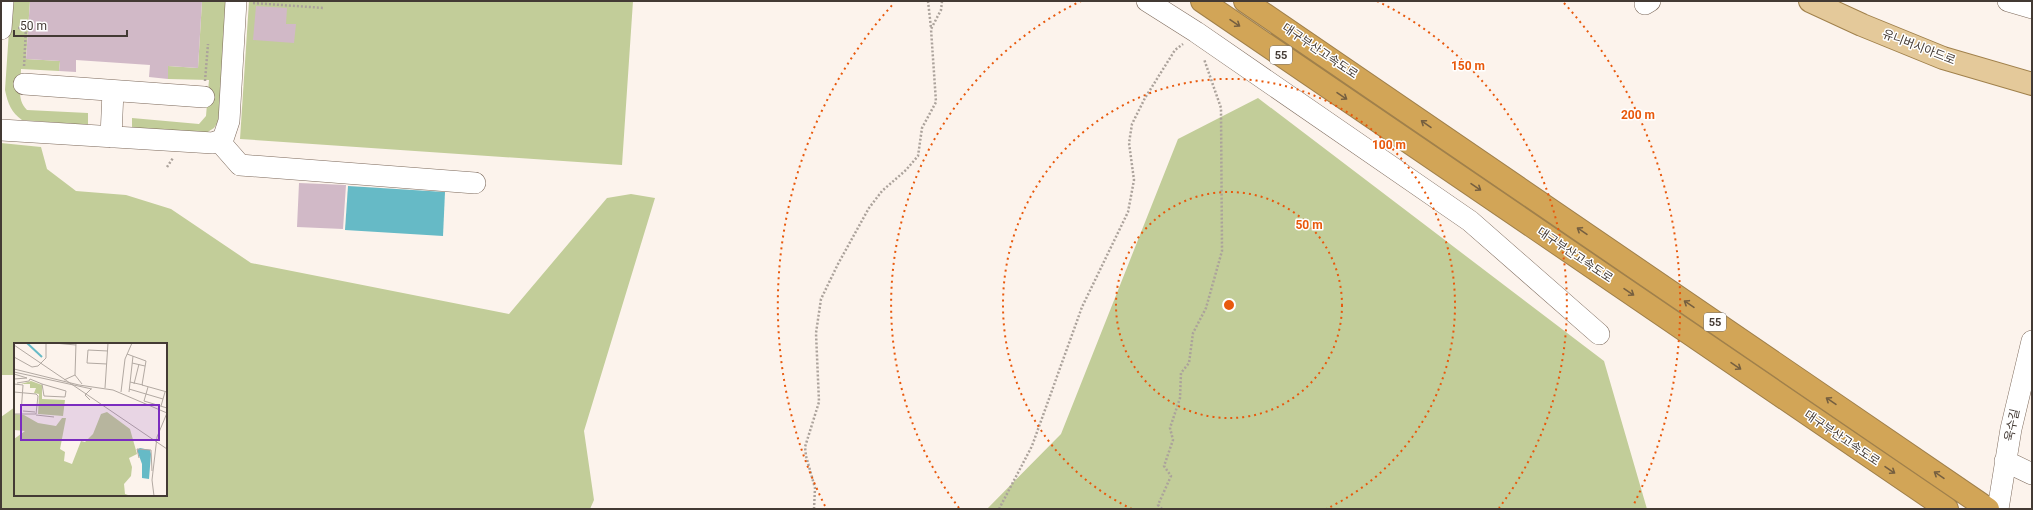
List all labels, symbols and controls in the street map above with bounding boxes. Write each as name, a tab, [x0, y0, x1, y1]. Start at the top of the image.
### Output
scale bar	[14, 12, 127, 38]
text: 50 m	[20, 19, 47, 33]
one-way arrow	[1229, 19, 1240, 27]
street label: 대구부산고속도로	[1279, 21, 1361, 81]
street label: 유니버시아드로	[1880, 27, 1958, 67]
road number: 55	[1270, 46, 1292, 64]
text: 150 m	[1451, 59, 1485, 73]
one-way arrow	[1336, 92, 1347, 100]
text: 200 m	[1621, 108, 1655, 122]
one-way arrow	[1421, 120, 1432, 128]
text: 100 m	[1372, 138, 1406, 152]
one-way arrow	[1470, 183, 1481, 191]
text: 50 m	[1295, 218, 1323, 232]
street label: 대구부산고속도로	[1534, 225, 1616, 285]
one-way arrow	[1577, 227, 1588, 235]
one-way arrow	[1623, 288, 1634, 296]
centre of rings	[1222, 298, 1236, 312]
one-way arrow	[1684, 300, 1695, 308]
road number: 55	[1704, 313, 1726, 331]
inset map	[14, 343, 167, 496]
one-way arrow	[1731, 361, 1742, 370]
one-way arrow	[1826, 397, 1837, 405]
street label: 욱수길	[2002, 407, 2022, 443]
street label: 대구부산고속도로	[1801, 408, 1883, 468]
one-way arrow	[1884, 466, 1895, 474]
one-way arrow	[1933, 471, 1944, 479]

